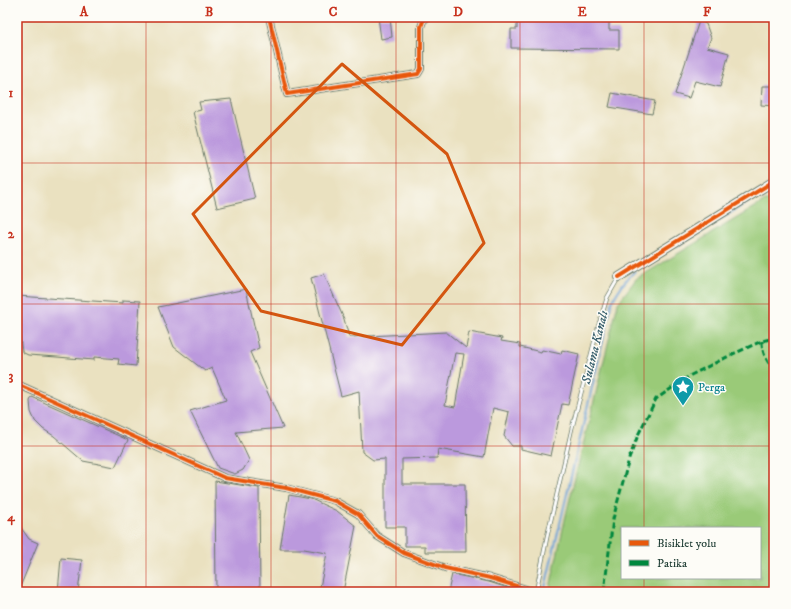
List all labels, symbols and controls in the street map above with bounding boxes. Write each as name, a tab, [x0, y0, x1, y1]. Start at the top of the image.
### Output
text: A	[79, 4, 89, 20]
text: B	[205, 4, 213, 20]
text: C	[329, 4, 338, 20]
text: D	[453, 4, 463, 20]
text: E	[577, 4, 587, 20]
text: F	[703, 4, 712, 20]
text: 1	[9, 85, 14, 101]
text: 2	[8, 226, 15, 242]
water label: Sulama Kanalı	[578, 308, 612, 387]
text: 3	[9, 368, 14, 384]
place icon: Perga	[670, 374, 696, 407]
place label: Perga	[698, 380, 726, 395]
text: 4	[6, 509, 15, 526]
legend	[621, 527, 761, 579]
text: Bisiklet yolu	[657, 536, 717, 551]
text: Patika	[657, 556, 688, 571]

